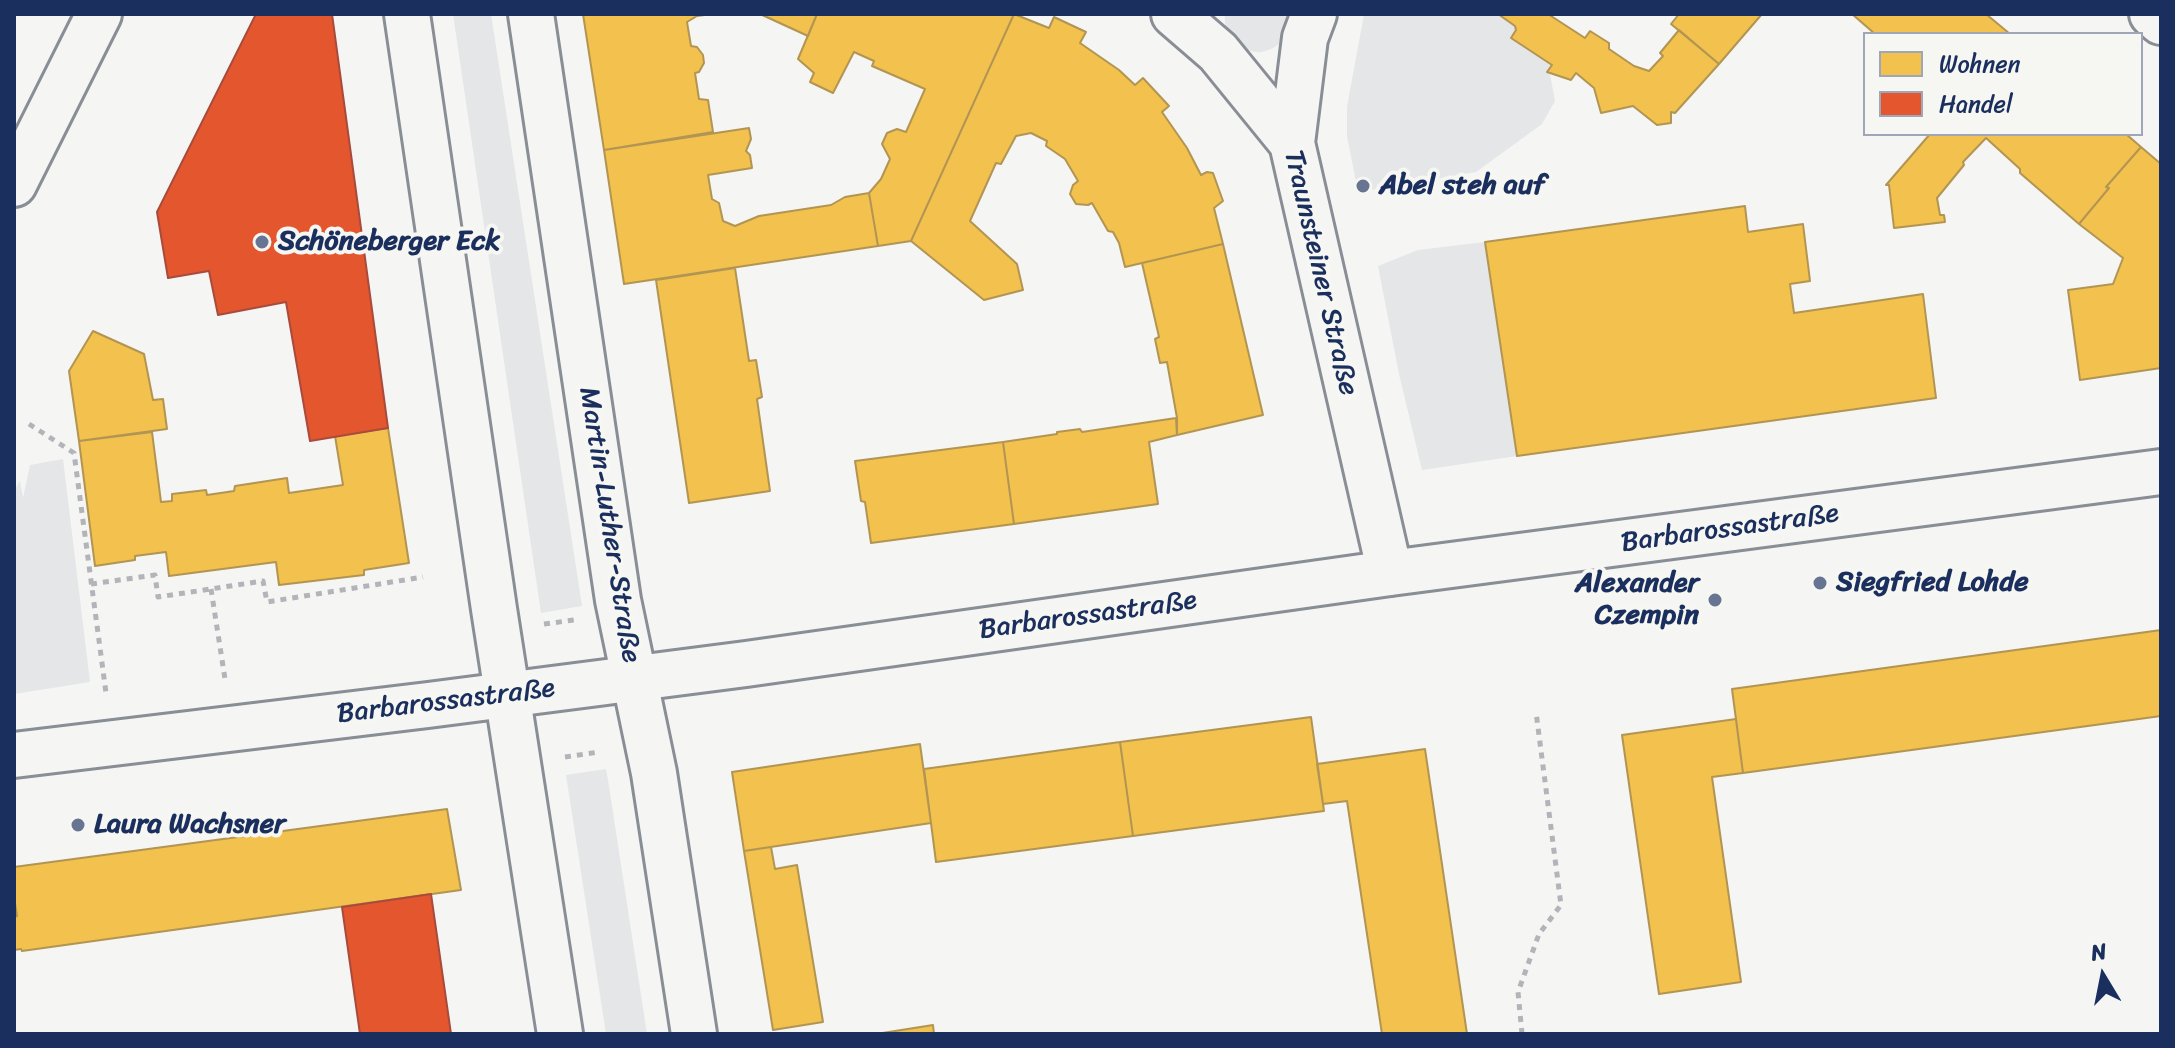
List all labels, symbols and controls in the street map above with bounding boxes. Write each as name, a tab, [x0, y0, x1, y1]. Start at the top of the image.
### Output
legend	[1863, 32, 2143, 136]
text: Wohnen	[1939, 43, 2021, 85]
text: Handel	[1939, 83, 2013, 125]
street label: Traunsteiner Straße	[1275, 147, 1365, 399]
place label: Abel steh auf	[1379, 169, 1545, 203]
marker: Abel steh auf	[1354, 177, 1372, 195]
place label: Schöneberger Eck	[278, 225, 500, 259]
marker: Schöneberger Eck	[253, 233, 271, 251]
street label: Martin-Luther-Straße	[571, 385, 647, 665]
street label: Barbarossastraße	[1619, 497, 1841, 561]
place label: Siegfried Lohde	[1836, 566, 2029, 600]
place label: Alexander Czempin	[1575, 567, 1699, 633]
marker: Siegfried Lohde	[1811, 574, 1829, 592]
street label: Barbarossastraße	[977, 584, 1199, 648]
marker: Alexander Czempin	[1706, 591, 1724, 609]
street label: Barbarossastraße	[335, 672, 557, 732]
place label: Laura Wachsner	[94, 808, 286, 842]
marker: Laura Wachsner	[69, 816, 87, 834]
text: N	[2088, 931, 2110, 972]
north arrow	[2063, 936, 2143, 1016]

